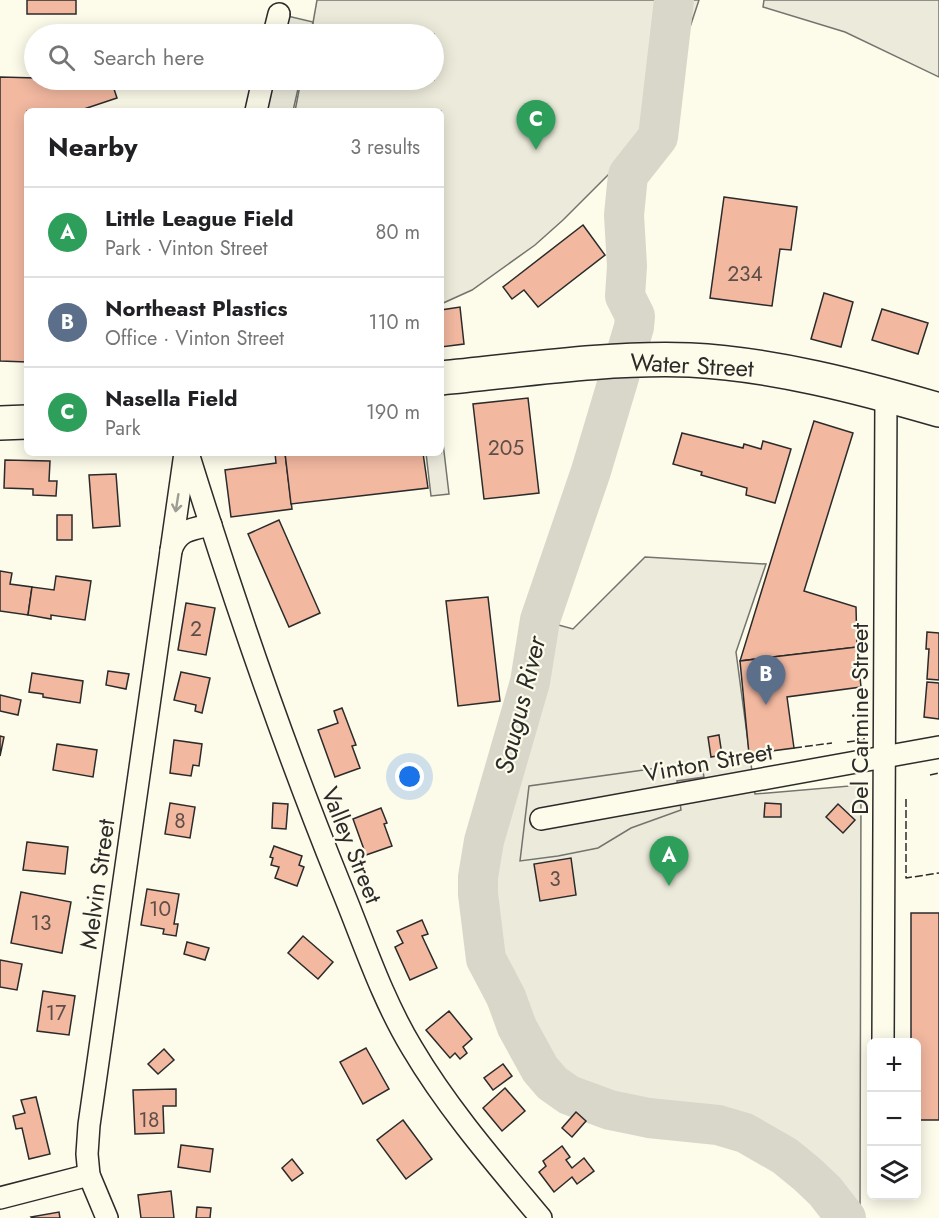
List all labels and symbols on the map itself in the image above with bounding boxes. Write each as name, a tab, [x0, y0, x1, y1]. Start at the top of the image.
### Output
pin: C	[516, 100, 556, 150]
house number: 234	[727, 259, 763, 289]
street label: Water Street	[629, 344, 755, 386]
house number: 205	[488, 433, 524, 463]
one-way arrow	[172, 493, 183, 513]
house number: 2	[190, 614, 202, 644]
street label: Del Carmine Street	[842, 623, 877, 815]
water label: Saugus River	[485, 631, 556, 778]
pin: B	[746, 656, 786, 705]
street label: Vinton Street	[641, 733, 776, 791]
your location	[395, 762, 424, 791]
street label: Valley Street	[313, 781, 391, 909]
house number: 8	[174, 806, 186, 836]
street label: Melvin Street	[71, 816, 123, 951]
pin: A	[650, 836, 688, 886]
house number: 3	[549, 864, 561, 894]
house number: 10	[149, 894, 171, 924]
house number: 13	[31, 908, 51, 938]
house number: 17	[46, 998, 66, 1028]
house number: 18	[139, 1105, 159, 1135]

